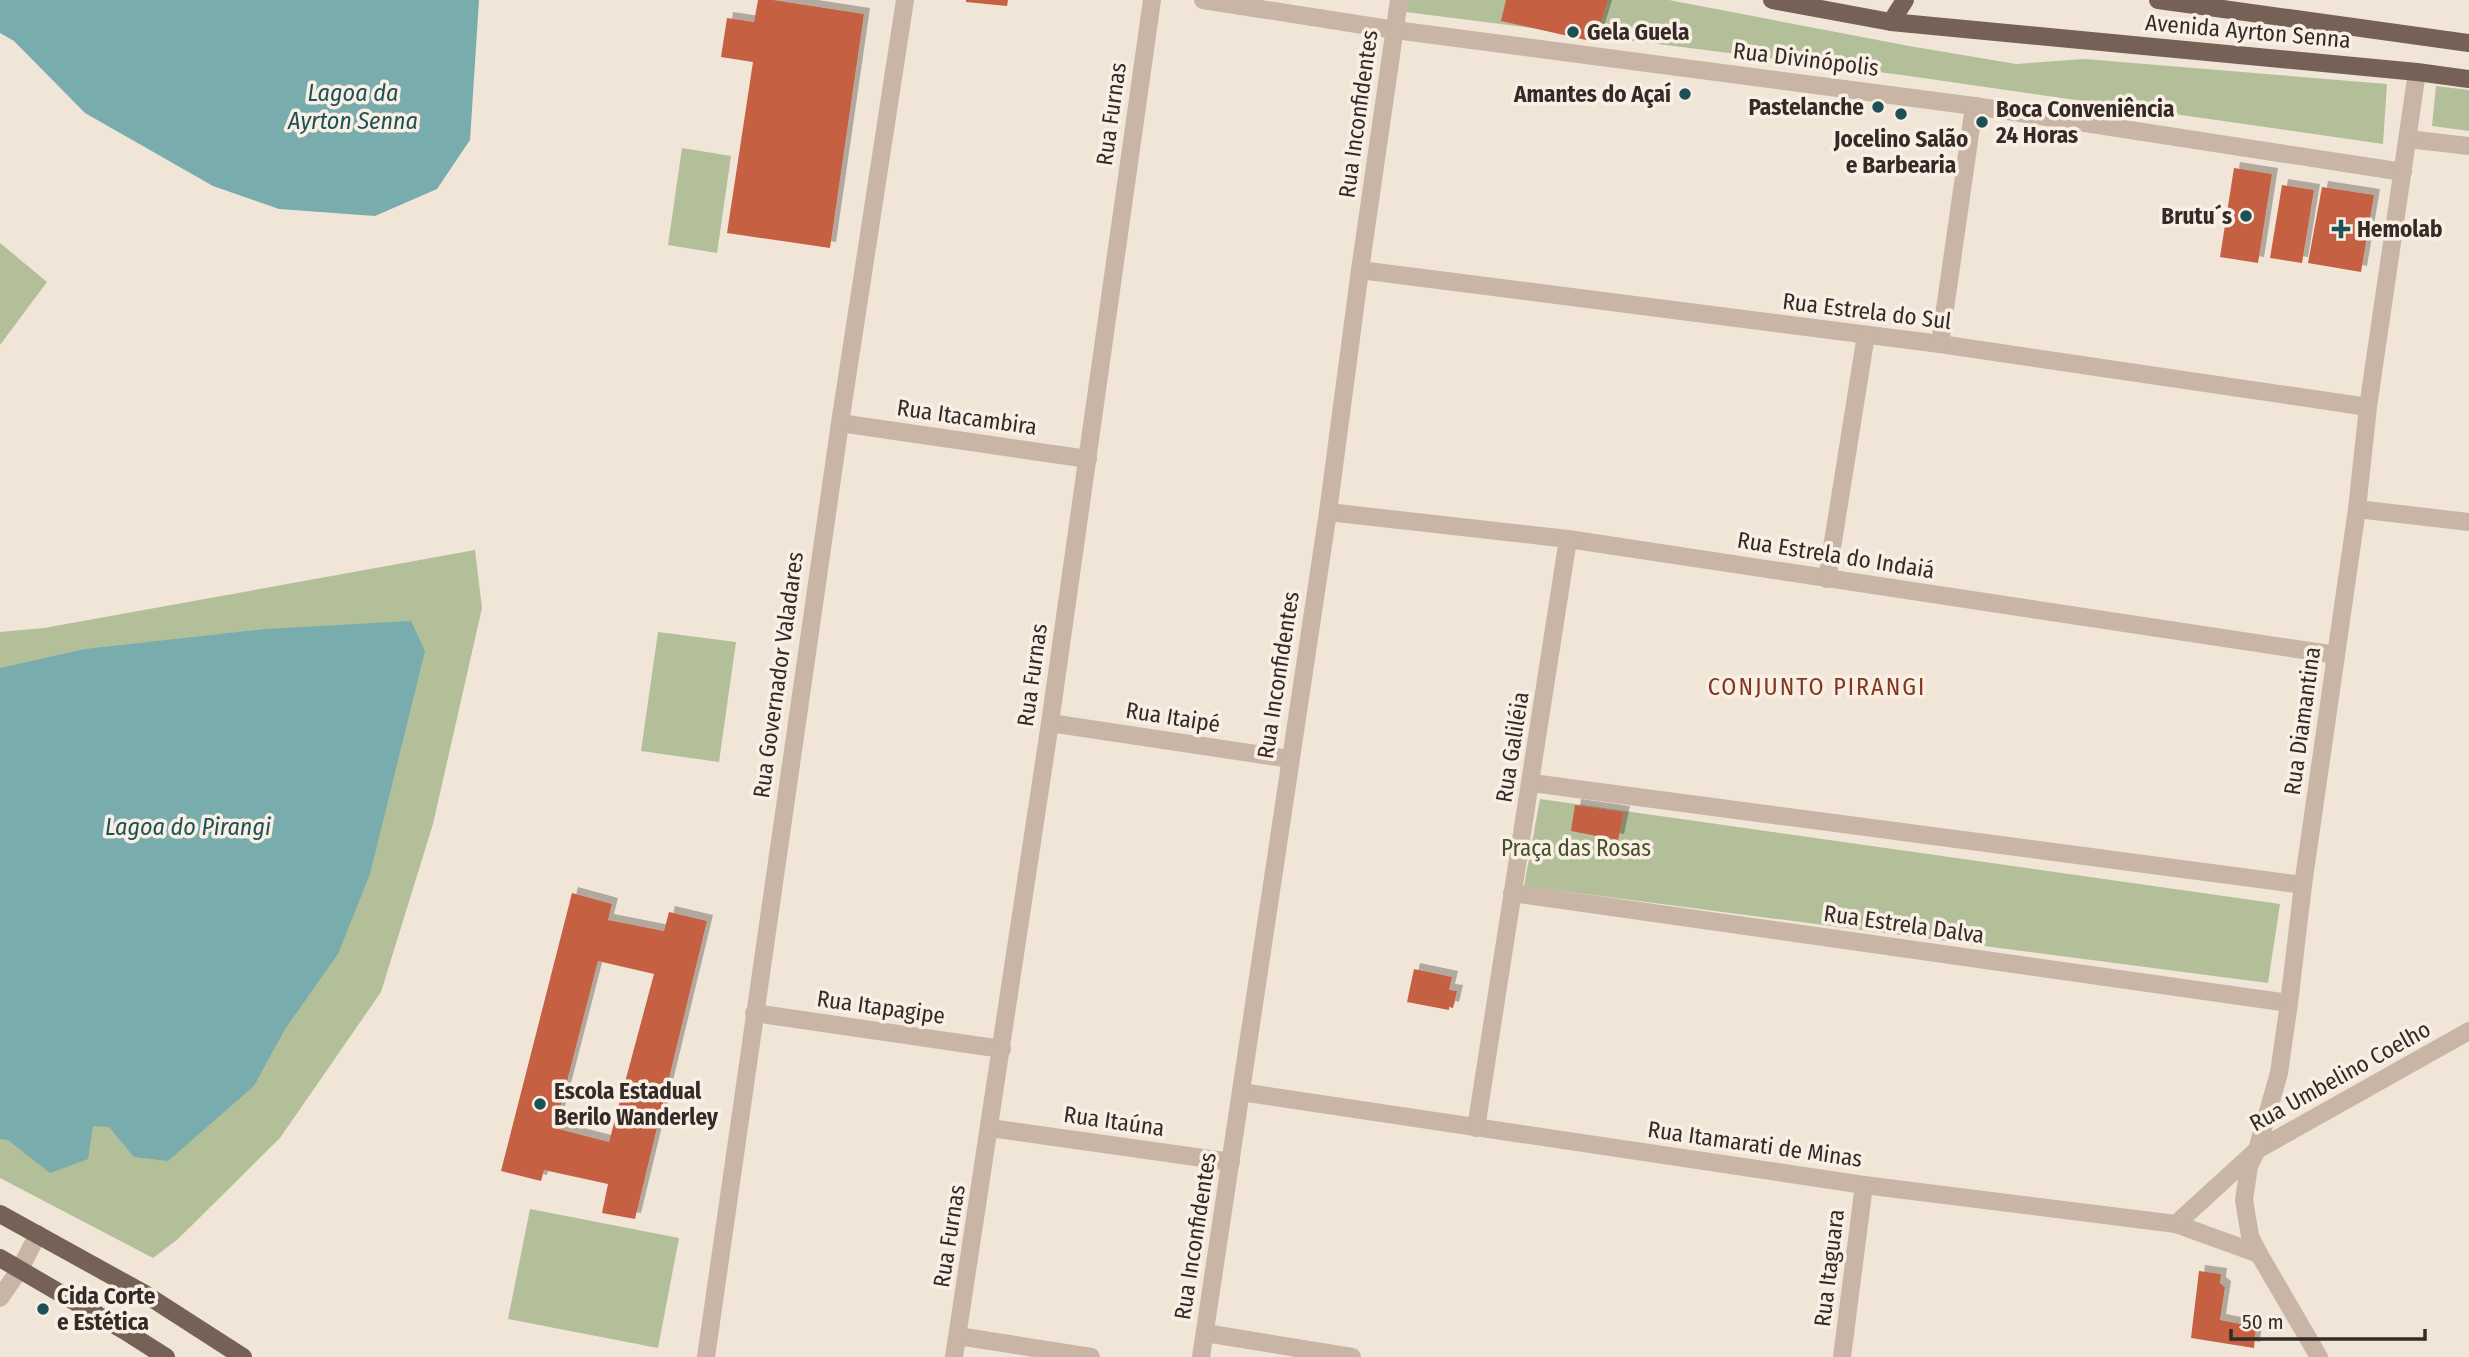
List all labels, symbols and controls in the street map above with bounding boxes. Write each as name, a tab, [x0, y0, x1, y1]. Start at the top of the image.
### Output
street label: Avenida Ayrton Senna	[2144, 8, 2352, 54]
place label: Gela Guela	[1587, 18, 1689, 46]
marker: Gela Guela	[1565, 24, 1581, 40]
street label: Rua Inconfidentes	[1332, 28, 1384, 200]
street label: Rua Divinópolis	[1732, 36, 1881, 82]
street label: Rua Furnas	[1090, 61, 1132, 167]
water label: Lagoa da Ayrton Senna	[287, 79, 418, 135]
place label: Amantes do Açaí	[1513, 80, 1671, 108]
marker: Amantes do Açaí	[1677, 86, 1693, 102]
place label: Pastelanche	[1748, 93, 1864, 121]
place label: Boca Conveniência 24 Horas	[1995, 95, 2174, 149]
marker: Pastelanche	[1870, 99, 1886, 115]
marker: Jocelino Salão e Barbearia	[1893, 106, 1909, 122]
marker: Boca Conveniência 24 Horas	[1974, 114, 1990, 130]
place label: Jocelino Salão e Barbearia	[1833, 125, 1968, 179]
place label: Brutu´s	[2161, 202, 2232, 230]
marker: Brutu´s	[2238, 208, 2254, 224]
place label: Hemolab	[2357, 215, 2442, 243]
marker: Hemolab	[2331, 219, 2351, 239]
street label: Rua Estrela do Sul	[1781, 287, 1953, 335]
street label: Rua Itacambira	[895, 393, 1039, 441]
street label: Rua Estrela do Indaiá	[1735, 526, 1937, 584]
street label: Rua Governador Valadares	[747, 550, 809, 800]
street label: Rua Inconfidentes	[1251, 589, 1305, 761]
street label: Rua Furnas	[1011, 622, 1053, 728]
street label: Rua Diamantina	[2278, 645, 2326, 797]
district label: CONJUNTO PIRANGI	[1708, 673, 1926, 701]
street label: Rua Galiléia	[1489, 690, 1535, 804]
street label: Rua Itaipé	[1124, 696, 1222, 738]
water label: Lagoa do Pirangi	[105, 813, 271, 841]
park label: Praça das Rosas	[1501, 834, 1651, 862]
street label: Rua Estrela Dalva	[1822, 899, 1986, 949]
street label: Rua Itapagipe	[815, 984, 947, 1030]
street label: Rua Umbelino Coelho	[2245, 1015, 2435, 1137]
place label: Escola Estadual Berilo Wanderley	[554, 1077, 719, 1131]
marker: Escola Estadual Berilo Wanderley	[532, 1096, 548, 1112]
street label: Rua Itaúna	[1062, 1100, 1166, 1142]
street label: Rua Itamarati de Minas	[1646, 1115, 1864, 1173]
street label: Rua Inconfidentes	[1168, 1150, 1222, 1322]
street label: Rua Furnas	[927, 1182, 971, 1289]
street label: Rua Itaguara	[1808, 1208, 1850, 1328]
place label: Cida Corte e Estética	[57, 1282, 156, 1336]
scale bar	[2231, 1298, 2425, 1342]
marker: Cida Corte e Estética	[35, 1301, 51, 1317]
text: 50 m	[2242, 1309, 2284, 1335]

